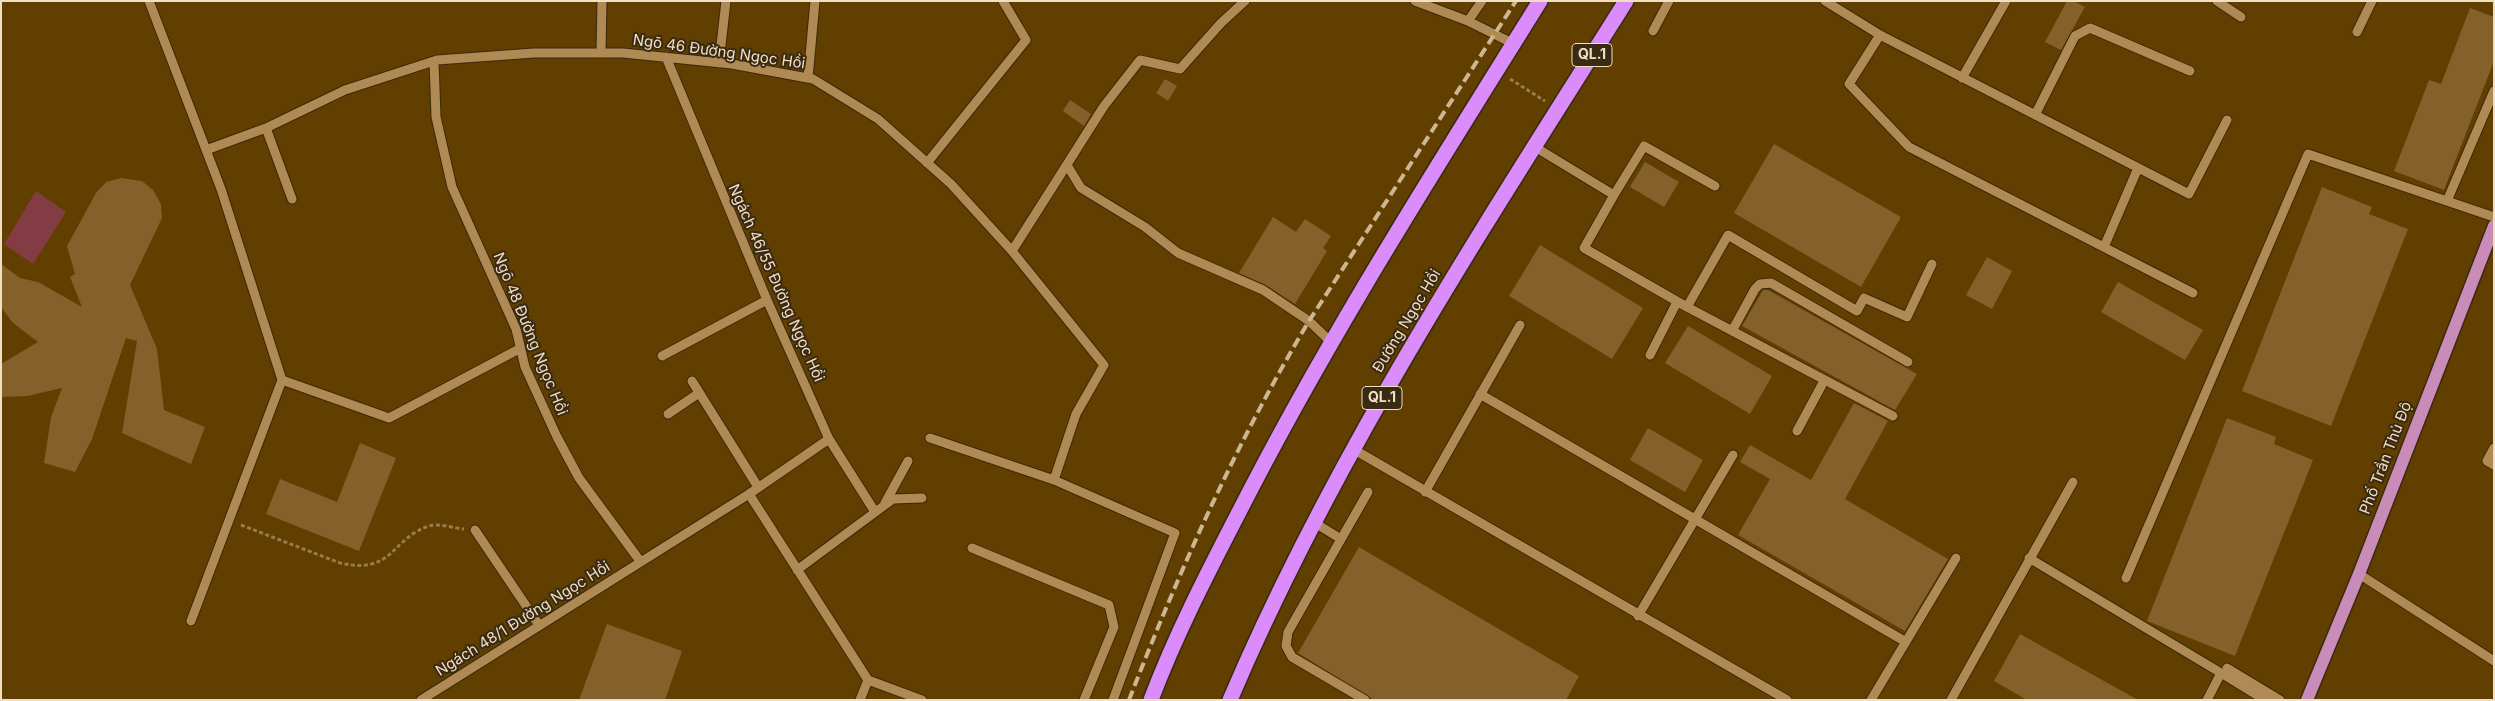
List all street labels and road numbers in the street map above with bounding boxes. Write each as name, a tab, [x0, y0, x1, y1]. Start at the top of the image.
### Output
street label: Ngõ 46 Đường Ngọc Hồi	[632, 31, 806, 73]
road number: QL.1	[1572, 44, 1612, 66]
street label: Ngách 46/55 Đường Ngọc Hồi	[724, 181, 828, 385]
street label: Ngõ 48 Đường Ngọc Hồi	[489, 250, 571, 418]
street label: Đường Ngọc Hồi	[1369, 266, 1445, 376]
road number: QL.1	[1362, 386, 1402, 409]
street label: Phố Trần Thủ Độ	[2356, 399, 2416, 517]
street label: Ngách 48/1 Đường Ngọc Hồi	[433, 558, 613, 680]

